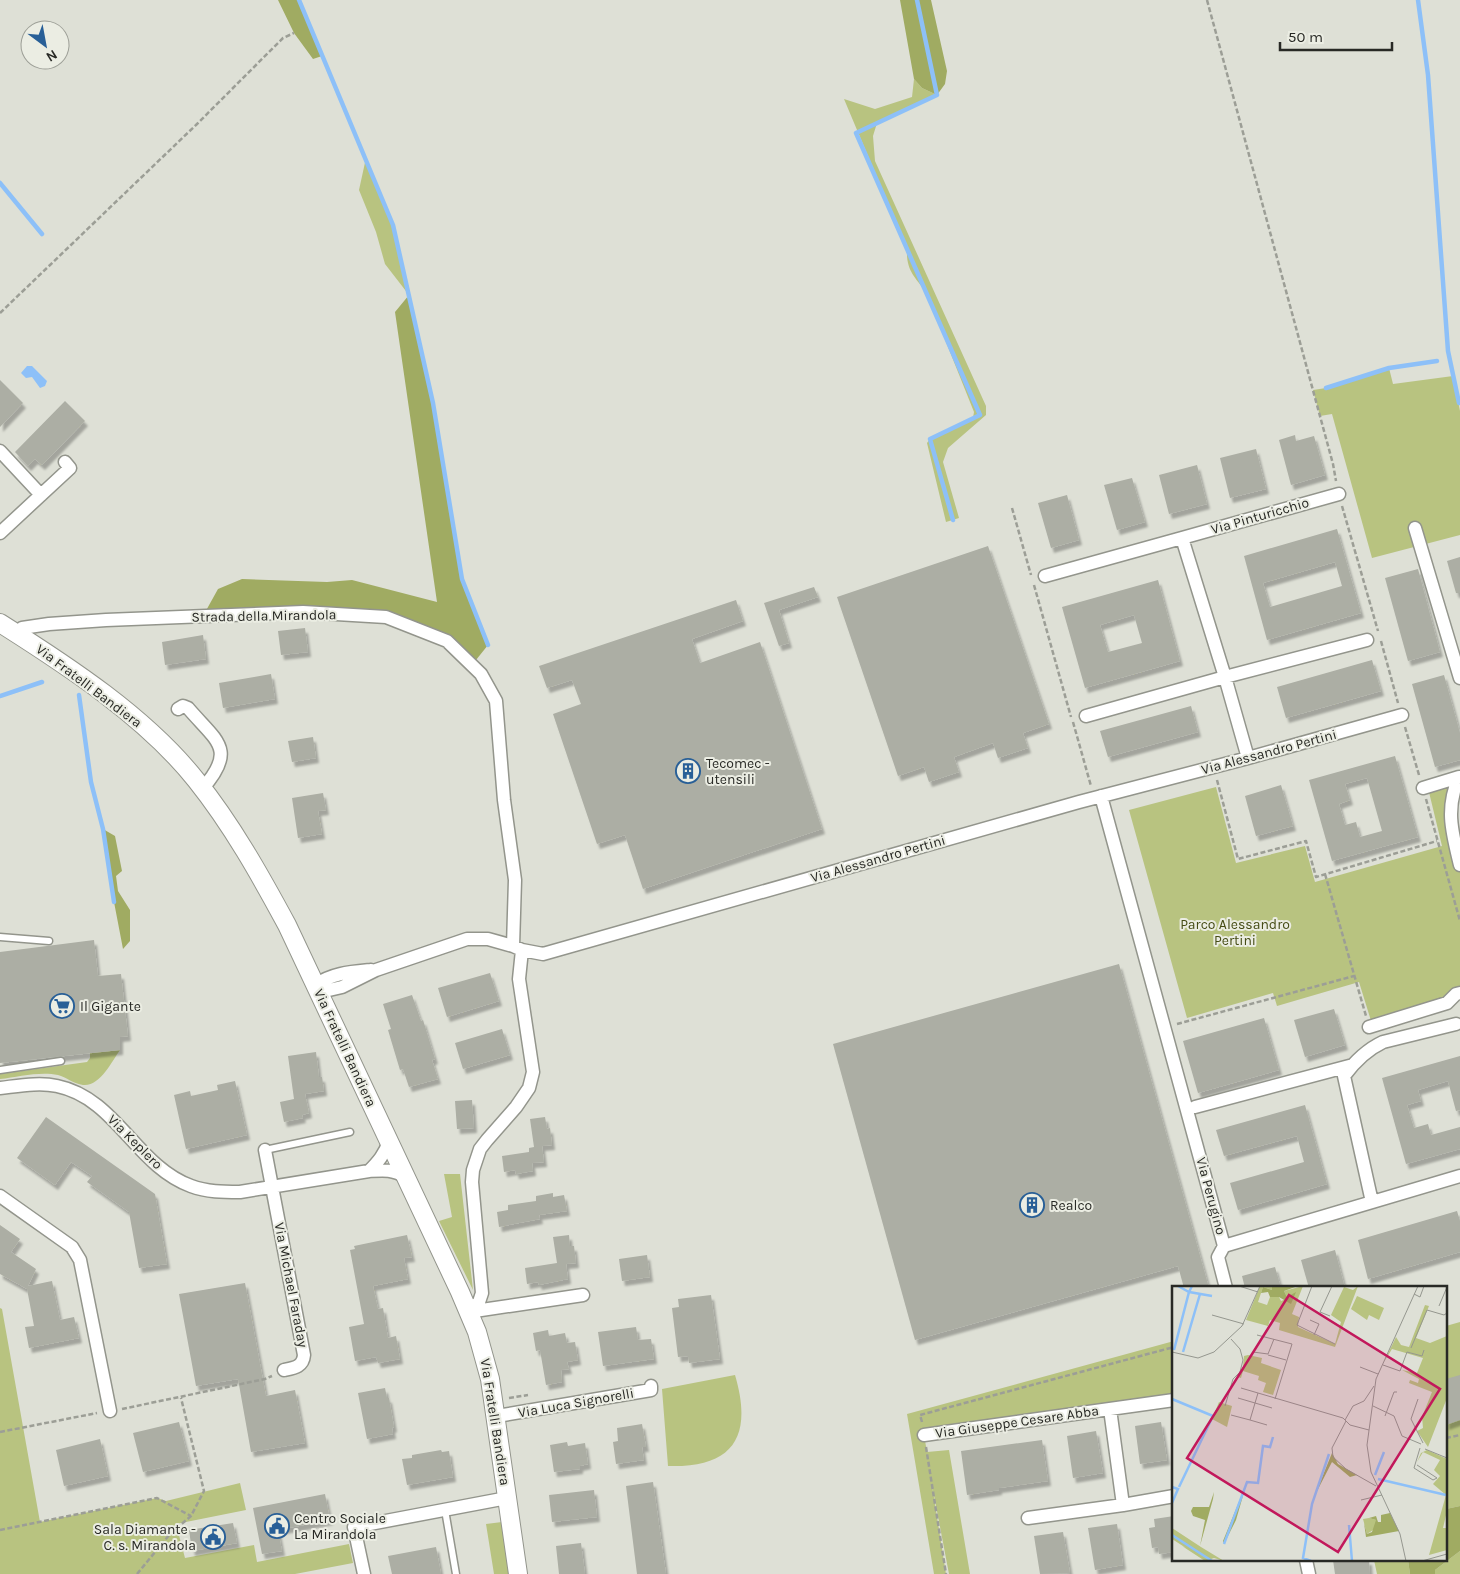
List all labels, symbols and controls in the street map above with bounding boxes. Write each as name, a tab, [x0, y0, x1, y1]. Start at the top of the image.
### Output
north arrow	[20, 20, 70, 70]
scale bar	[1280, 20, 1392, 52]
text: 50 m	[1288, 28, 1323, 46]
text: N	[43, 46, 60, 65]
street label: Via Pinturicchio	[1209, 494, 1311, 538]
street label: Strada della Mirandola	[191, 606, 337, 626]
street label: Via Fratelli Bandiera	[33, 641, 145, 731]
street label: Via Alessandro Pertini	[1199, 726, 1339, 778]
place label: Tecomec - utensili	[706, 755, 770, 788]
building icon: Tecomec - utensili	[675, 758, 701, 784]
street label: Via Alessandro Pertini	[809, 832, 947, 886]
park label: Parco Alessandro Pertini	[1180, 916, 1290, 949]
street label: Via Fratelli Bandiera	[310, 986, 380, 1110]
supermarket icon: Il Gigante	[49, 993, 75, 1019]
place label: Il Gigante	[80, 998, 141, 1015]
street label: Via Keplero	[104, 1111, 166, 1173]
street label: Via Perugino	[1192, 1155, 1230, 1237]
building icon: Realco	[1019, 1192, 1045, 1218]
place label: Realco	[1050, 1197, 1092, 1214]
street label: Via Michael Faraday	[271, 1221, 312, 1349]
inset map	[1172, 1286, 1448, 1562]
street label: Via Fratelli Bandiera	[477, 1357, 513, 1487]
street label: Via Luca Signorelli	[517, 1384, 635, 1422]
street label: Via Giuseppe Cesare Abba	[934, 1402, 1100, 1442]
place label: Centro Sociale La Mirandola	[294, 1510, 386, 1543]
public building icon: Centro Sociale La Mirandola	[264, 1513, 290, 1539]
place label: Sala Diamante - C. s. Mirandola	[94, 1521, 196, 1554]
public building icon: Sala Diamante - C. s. Mirandola	[200, 1524, 226, 1550]

